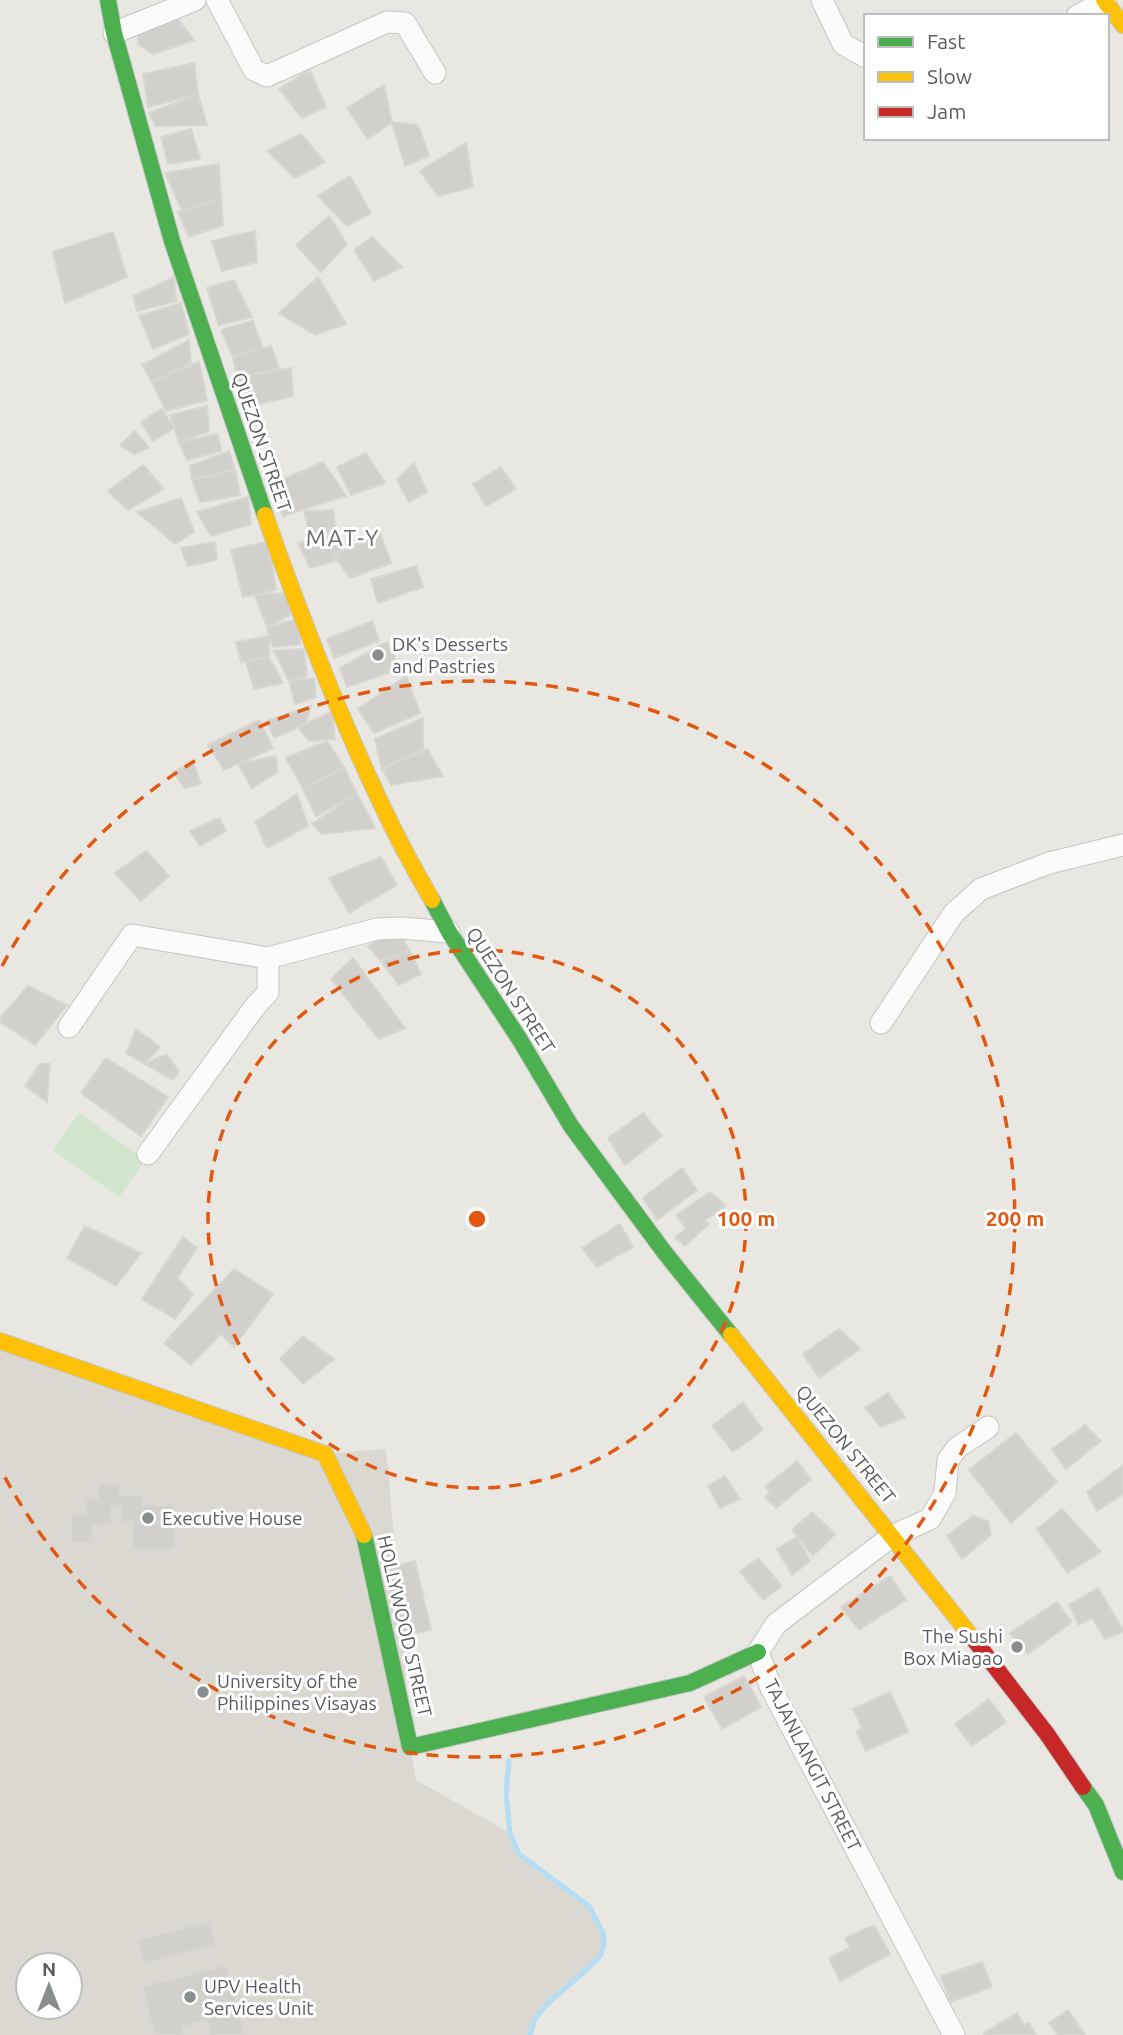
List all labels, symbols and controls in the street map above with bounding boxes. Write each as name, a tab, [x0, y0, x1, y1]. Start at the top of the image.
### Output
legend	[864, 14, 1109, 140]
text: Fast	[927, 29, 965, 53]
text: Slow	[927, 64, 972, 88]
text: Jam	[927, 99, 966, 123]
street label: QUEZON STREET	[228, 370, 296, 515]
district label: MAT-Y	[306, 525, 380, 550]
place label: DK's Desserts and Pastries	[392, 633, 508, 677]
marker: DK's Desserts and Pastries	[370, 647, 386, 663]
street label: QUEZON STREET	[462, 923, 560, 1057]
text: 100 m	[717, 1206, 775, 1230]
text: 200 m	[986, 1206, 1044, 1230]
centre of rings	[465, 1207, 489, 1231]
street label: QUEZON STREET	[792, 1380, 901, 1508]
place label: Executive House	[162, 1507, 302, 1529]
marker: Executive House	[140, 1510, 156, 1526]
street label: HOLLYWOOD STREET	[373, 1533, 437, 1719]
place label: The Sushi Box Miagao	[903, 1625, 1003, 1669]
marker: The Sushi Box Miagao	[1009, 1639, 1025, 1655]
place label: University of the Philippines Visayas	[217, 1670, 377, 1714]
street label: TAJANLANGIT STREET	[760, 1675, 866, 1855]
marker: University of the Philippines Visayas	[195, 1684, 211, 1700]
north arrow	[14, 1951, 84, 2021]
text: N	[42, 1958, 56, 1980]
place label: UPV Health Services Unit	[204, 1975, 314, 2019]
marker: UPV Health Services Unit	[182, 1989, 198, 2005]

